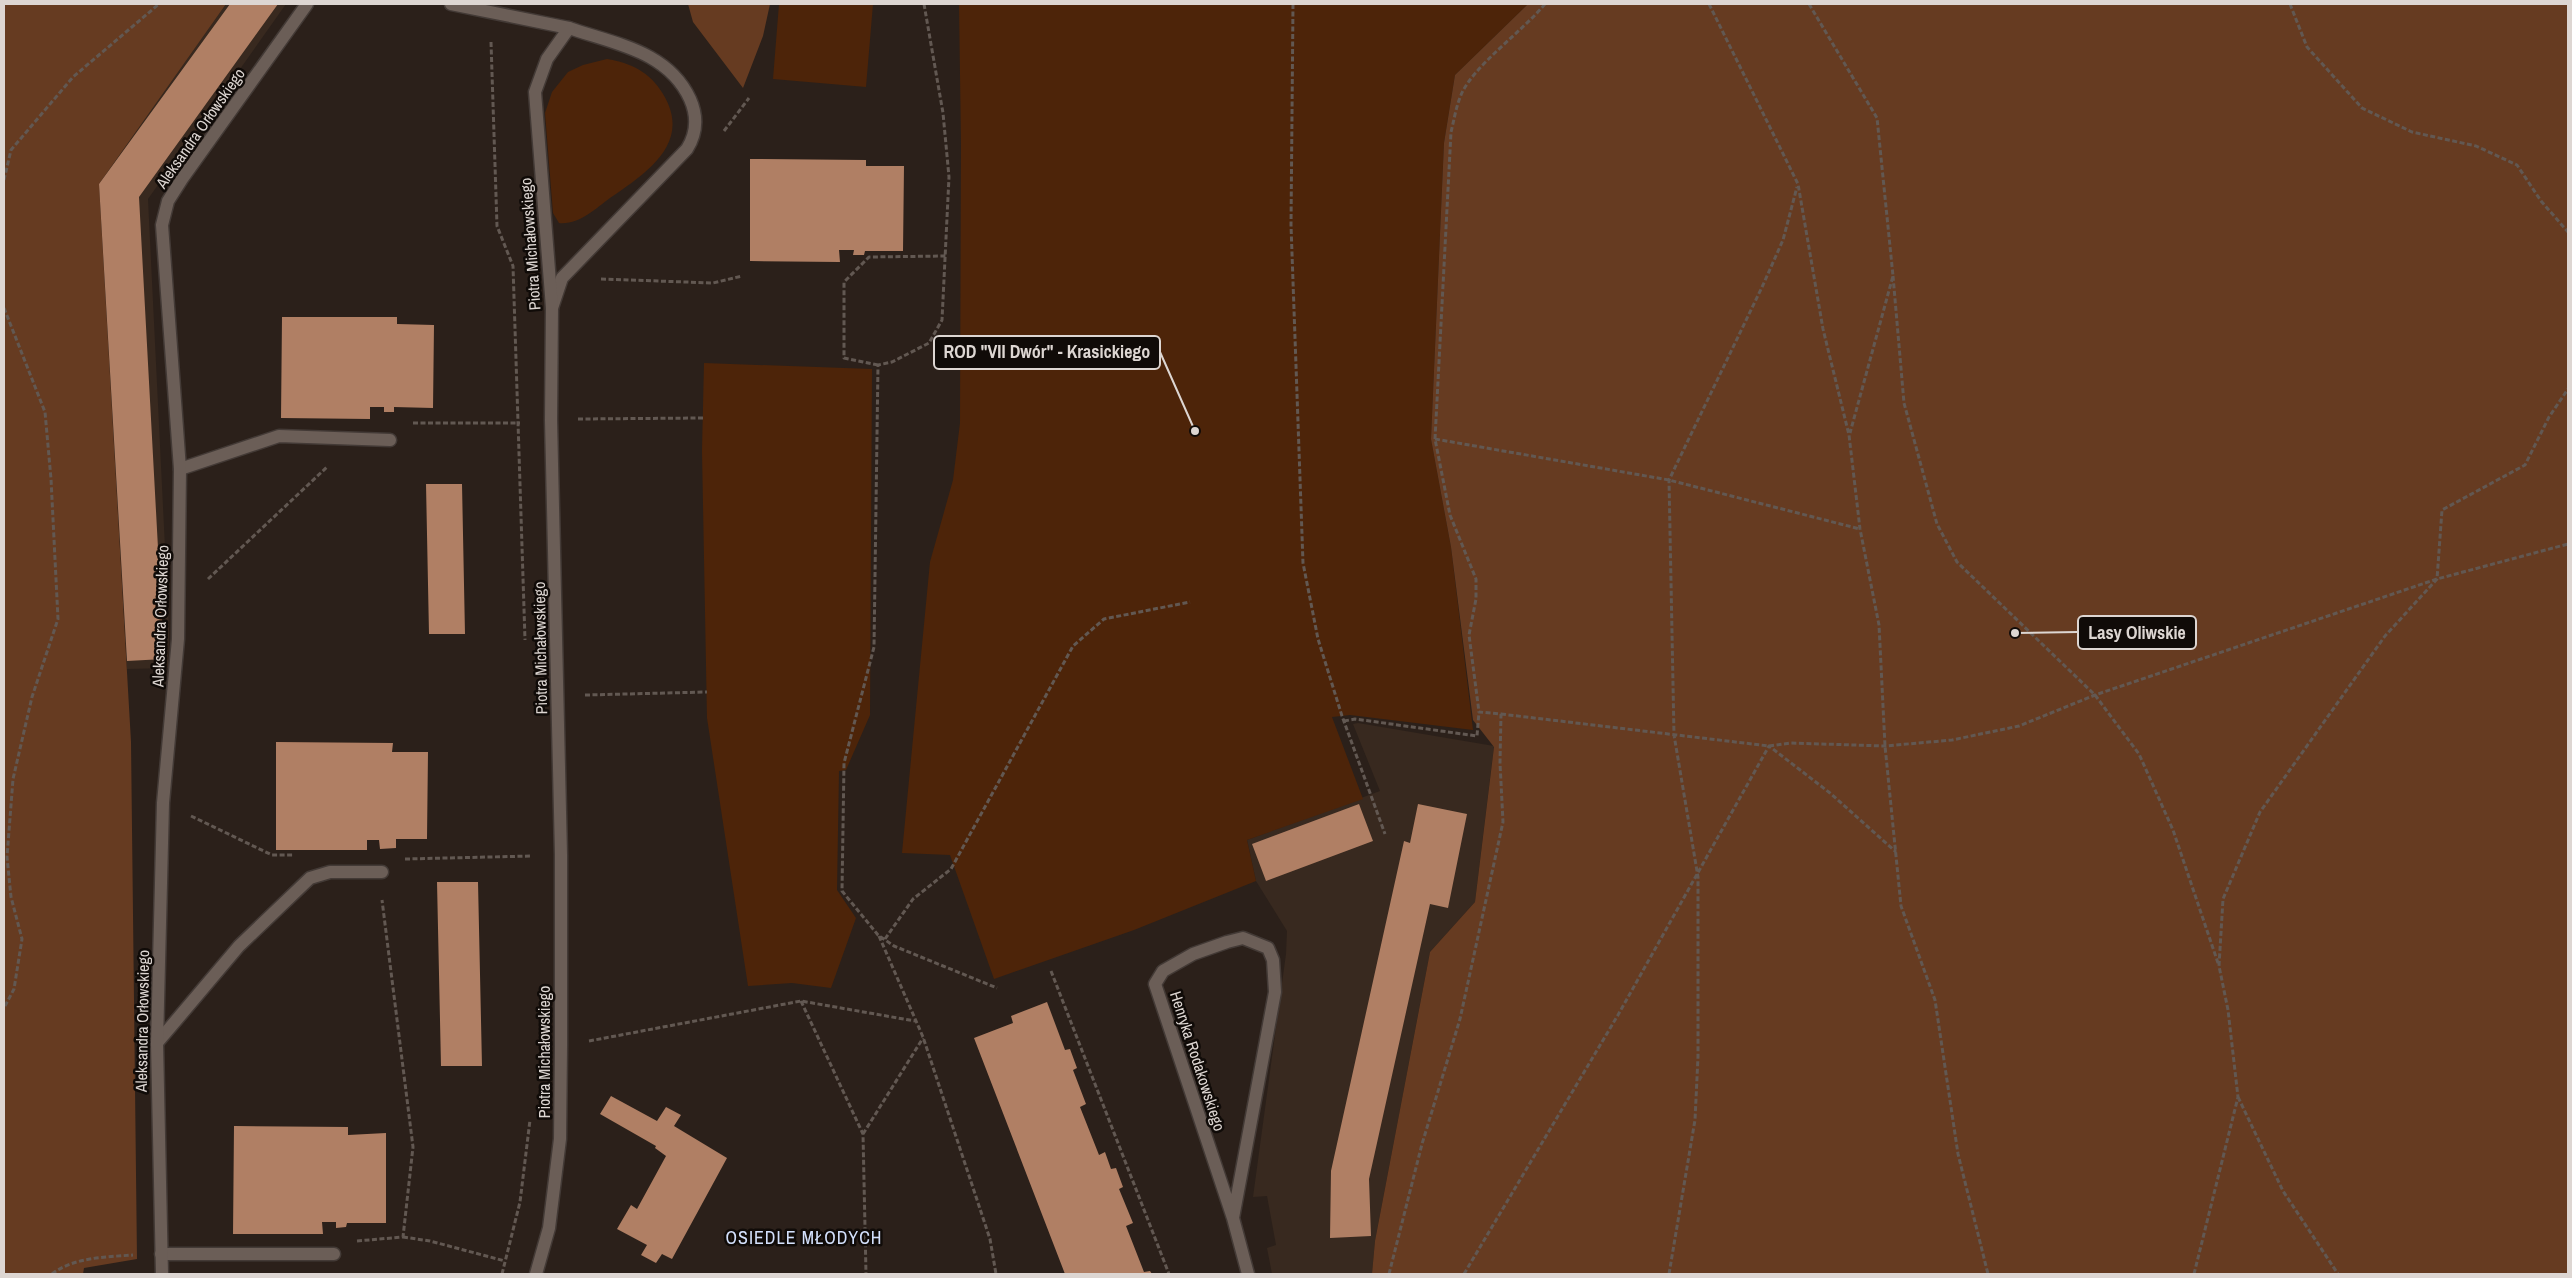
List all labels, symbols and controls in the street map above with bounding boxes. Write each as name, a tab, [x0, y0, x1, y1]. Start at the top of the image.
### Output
street label: Aleksandra Orłowskiego	[150, 63, 250, 193]
street label: Piotra Michałowskiego	[514, 177, 546, 311]
callout: ROD "VII Dwór" - Krasickiego	[934, 336, 1160, 369]
text: ROD "VII Dwór" - Krasickiego	[944, 339, 1150, 364]
street label: Aleksandra Orłowskiego	[146, 545, 173, 688]
street label: Piotra Michałowskiego	[528, 581, 552, 715]
callout: Lasy Oliwskie	[2078, 616, 2196, 649]
text: Lasy Oliwskie	[2088, 620, 2186, 645]
street label: Aleksandra Orłowskiego	[130, 950, 154, 1093]
street label: Piotra Michałowskiego	[533, 986, 555, 1118]
street label: Henryka Rodakowskiego	[1165, 988, 1231, 1134]
district label: OSIEDLE MŁODYCH	[726, 1225, 882, 1250]

